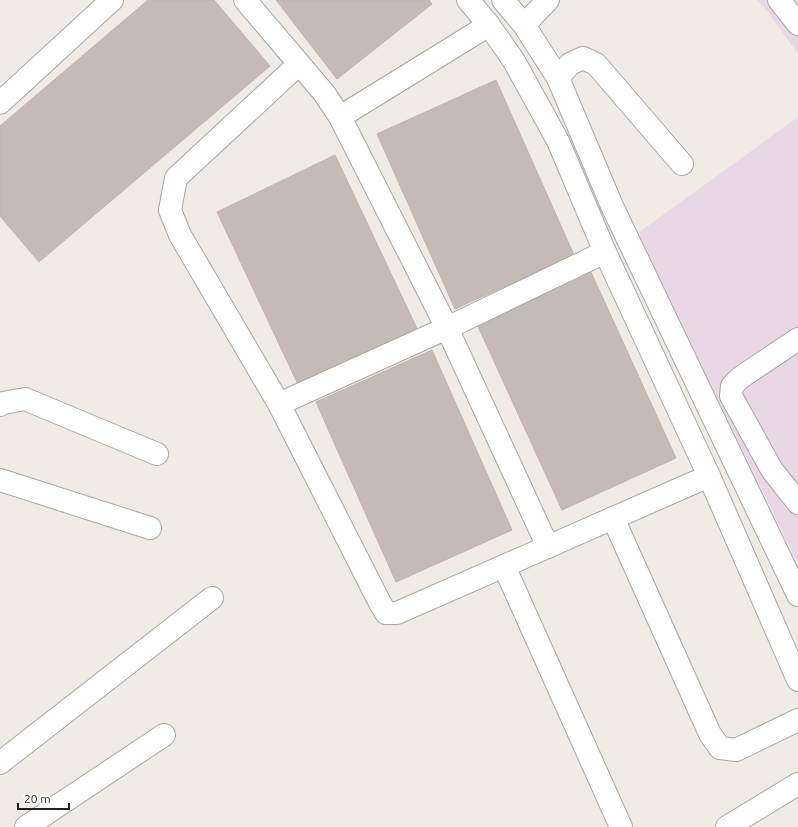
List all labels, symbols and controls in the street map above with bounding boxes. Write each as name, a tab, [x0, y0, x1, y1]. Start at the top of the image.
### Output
scale bar	[18, 785, 69, 811]
text: 20 m	[24, 792, 51, 805]

